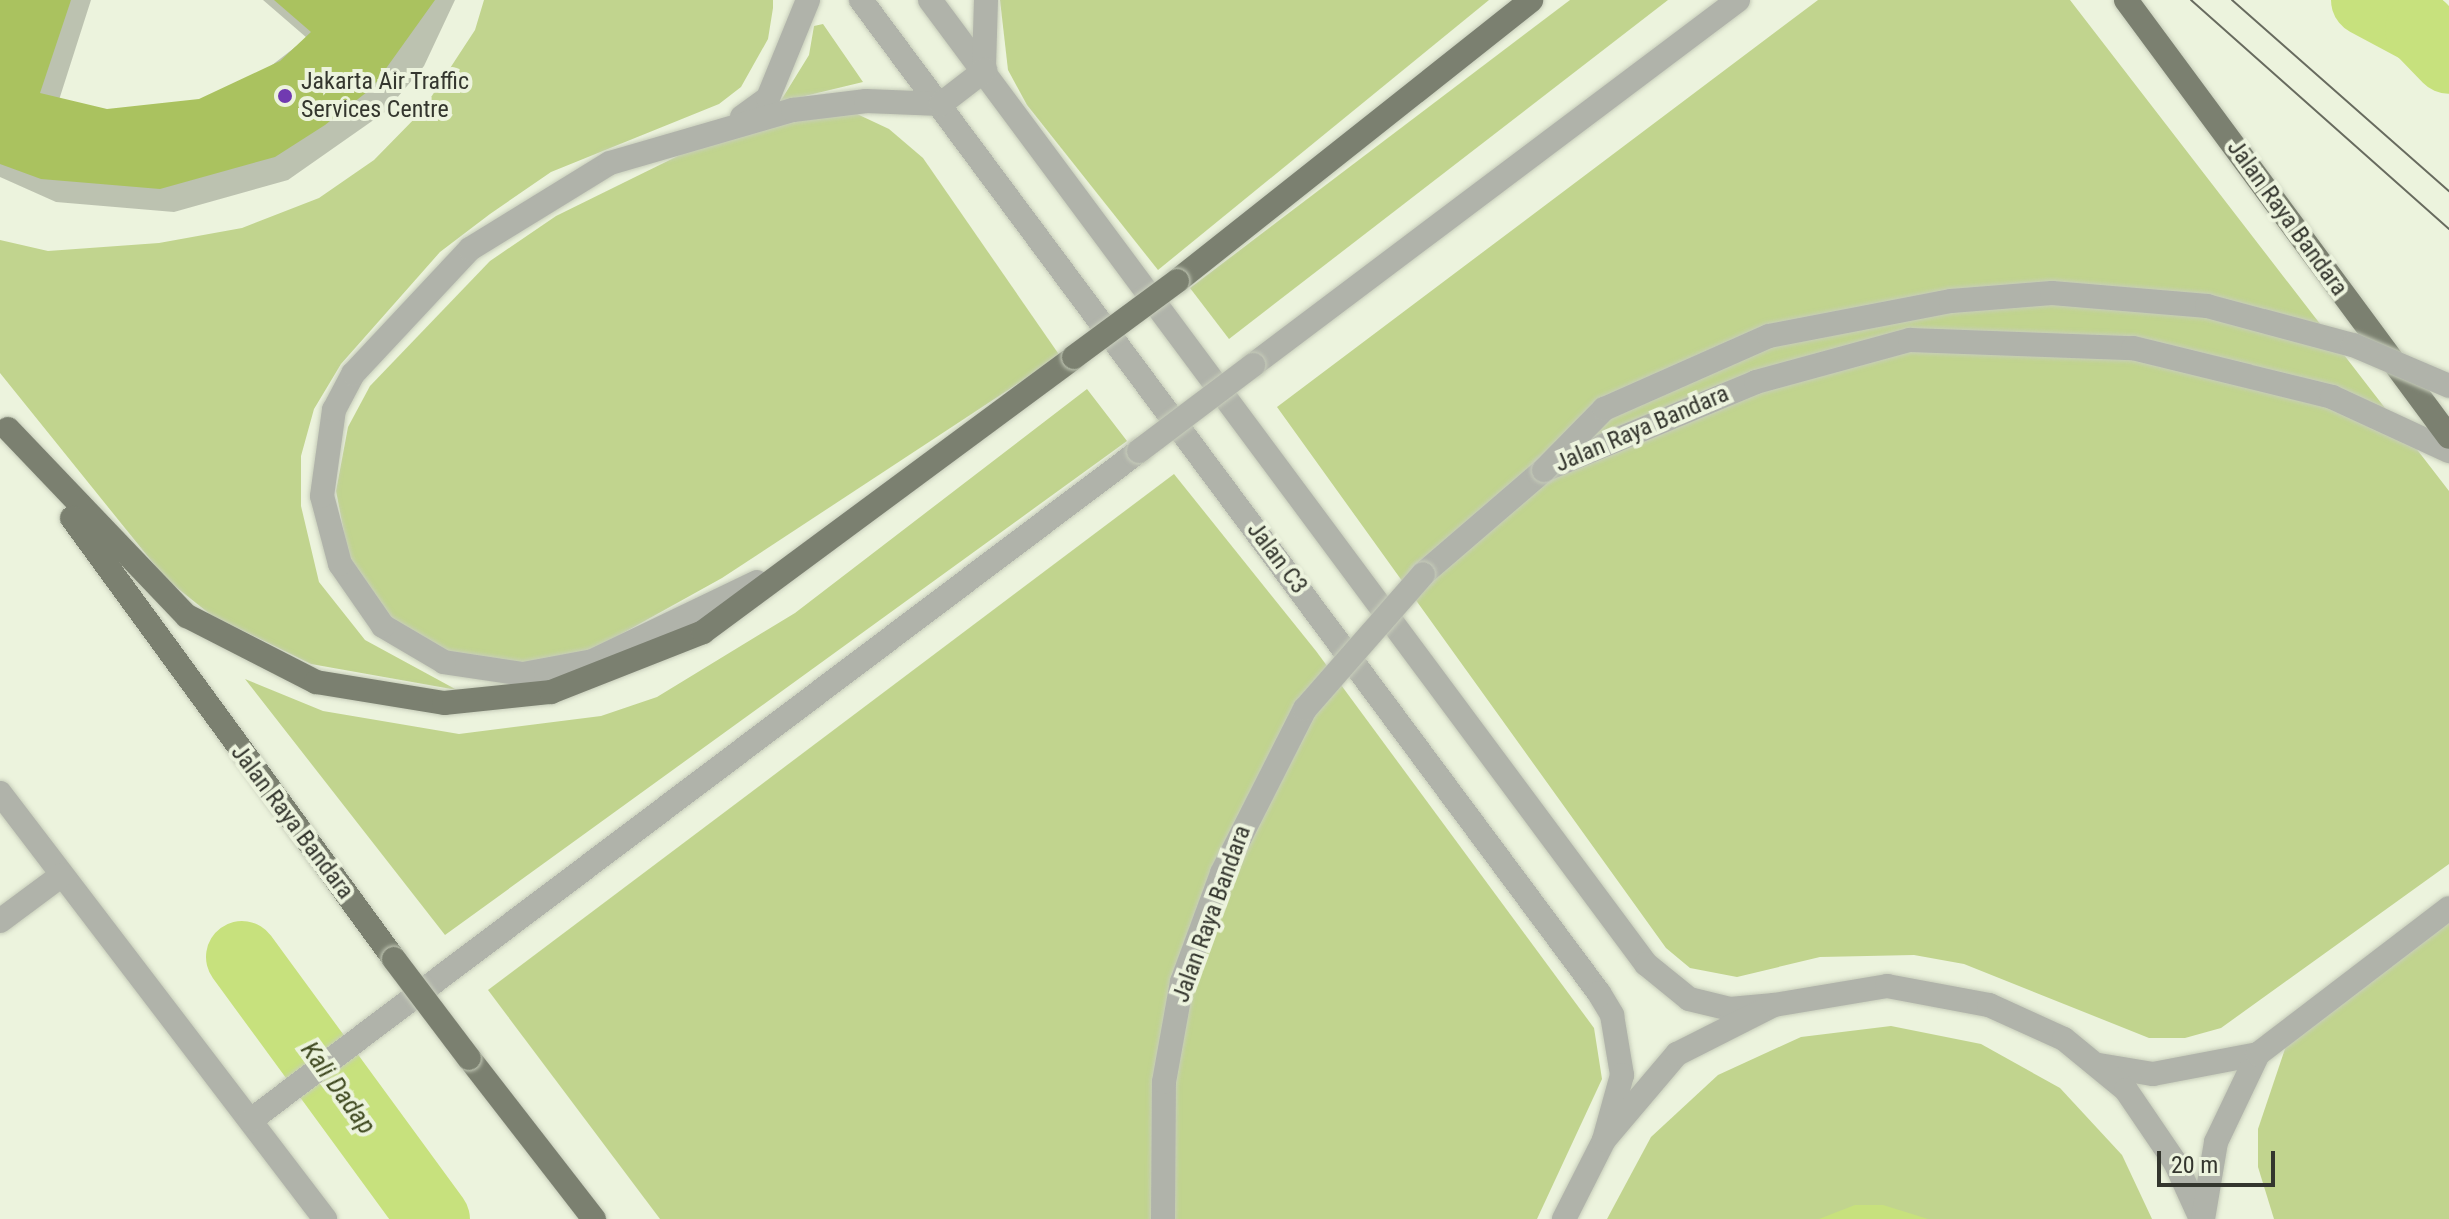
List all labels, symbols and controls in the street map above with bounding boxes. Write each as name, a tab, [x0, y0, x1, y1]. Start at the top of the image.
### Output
place label: Jakarta Air Traffic Services Centre	[301, 68, 469, 124]
marker: Jakarta Air Traffic Services Centre	[276, 87, 294, 105]
street label: Jalan Raya Bandara	[2221, 134, 2353, 302]
street label: Jalan Raya Bandara	[1551, 379, 1733, 479]
street label: Jalan C3	[1241, 516, 1313, 600]
street label: Jalan Raya Bandara	[225, 739, 359, 905]
street label: Jalan Raya Bandara	[1167, 822, 1257, 1006]
water label: Kali Dadap	[294, 1036, 382, 1140]
scale bar	[2161, 1135, 2279, 1185]
text: 20 m	[2171, 1151, 2218, 1179]

